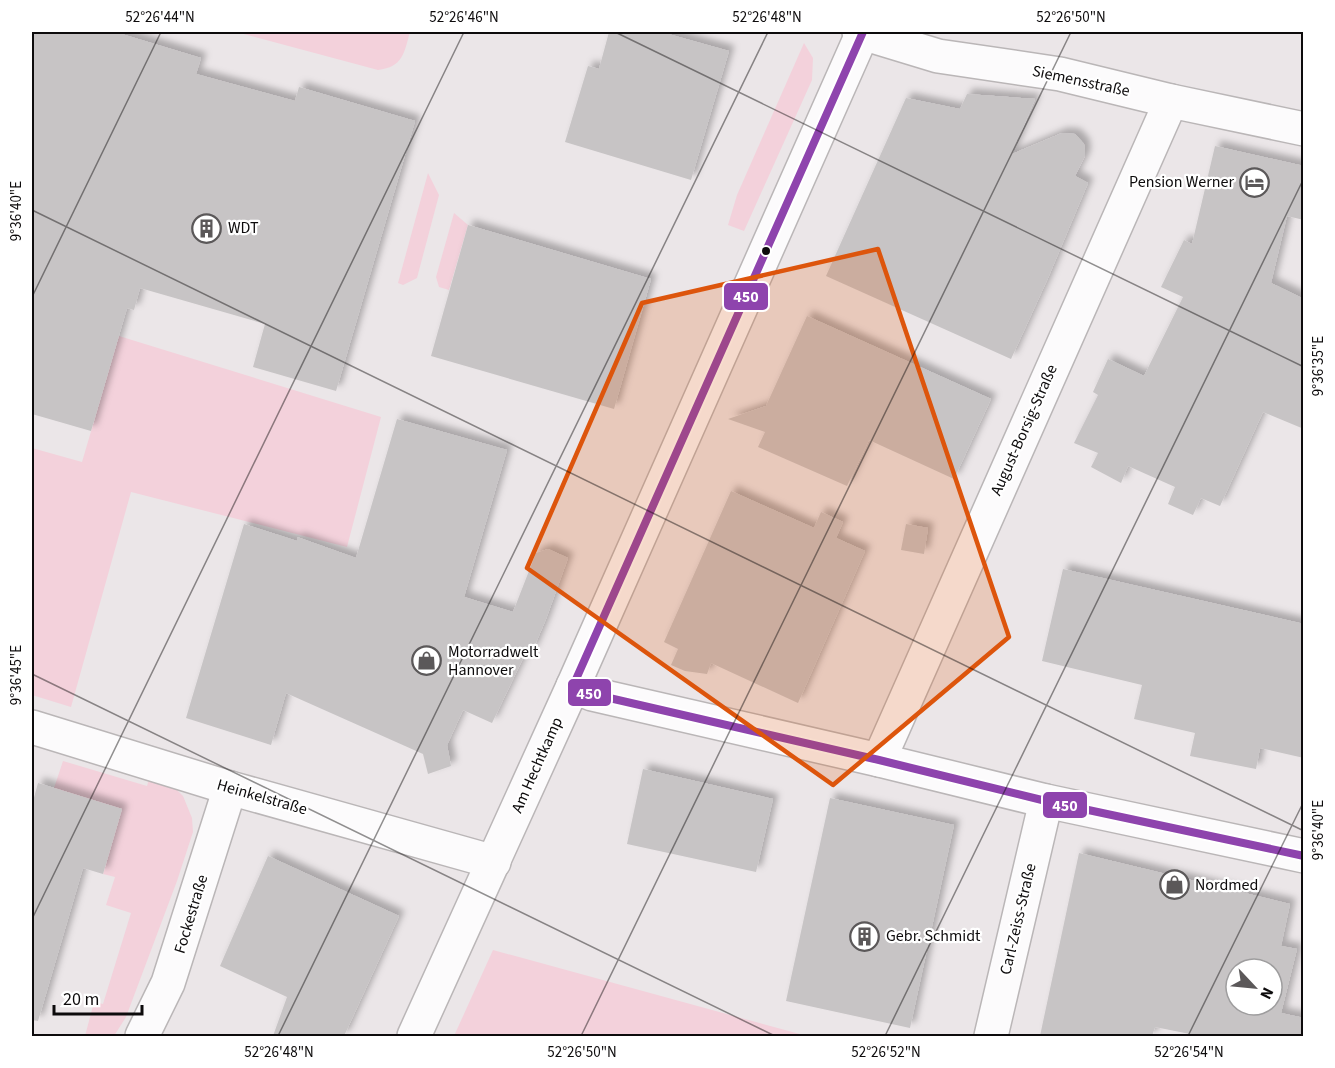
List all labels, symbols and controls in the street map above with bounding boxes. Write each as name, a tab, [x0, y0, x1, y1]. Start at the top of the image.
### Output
text: 52°26'44"N	[125, 7, 195, 28]
text: 52°26'46"N	[429, 7, 499, 28]
text: 52°26'48"N	[732, 7, 802, 28]
text: 52°26'50"N	[1036, 7, 1106, 28]
street label: Siemensstraße	[1030, 60, 1132, 102]
hotel icon: Pension Werner	[1239, 166, 1271, 198]
place label: Pension Werner	[1129, 171, 1234, 193]
text: 9°36'40"E	[6, 181, 27, 241]
building icon: WDT	[191, 212, 223, 244]
place label: WDT	[228, 217, 259, 239]
unlabelled marker	[760, 245, 772, 257]
line badge: 450	[723, 282, 769, 311]
text: 450	[733, 286, 759, 308]
text: 9°36'35"E	[1308, 336, 1329, 396]
street label: August-Borsig-Straße	[985, 361, 1063, 499]
place label: Motorradwelt Hannover	[448, 641, 539, 681]
text: 9°36'45"E	[6, 645, 27, 705]
shop icon: Motorradwelt Hannover	[411, 645, 443, 677]
line badge: 450	[567, 678, 612, 707]
text: 450	[576, 683, 602, 705]
street label: Am Hechtkamp	[506, 713, 568, 816]
street label: Heinkelstraße	[214, 774, 310, 820]
line badge: 450	[1042, 791, 1088, 819]
text: 450	[1052, 795, 1078, 817]
text: 9°36'40"E	[1308, 800, 1329, 860]
street label: Carl-Zeiss-Straße	[994, 861, 1042, 977]
shop icon: Nordmed	[1158, 869, 1190, 901]
street label: Fockestraße	[169, 872, 213, 956]
place label: Nordmed	[1195, 874, 1258, 896]
building icon: Gebr. Schmidt	[849, 920, 881, 952]
place label: Gebr. Schmidt	[886, 925, 981, 947]
north arrow	[1224, 957, 1284, 1017]
scale bar	[54, 978, 142, 1016]
text: N	[1254, 984, 1279, 1003]
text: 20 m	[63, 987, 99, 1012]
text: 52°26'48"N	[244, 1042, 314, 1063]
text: 52°26'50"N	[547, 1042, 617, 1063]
text: 52°26'52"N	[851, 1042, 921, 1063]
text: 52°26'54"N	[1154, 1042, 1224, 1063]

